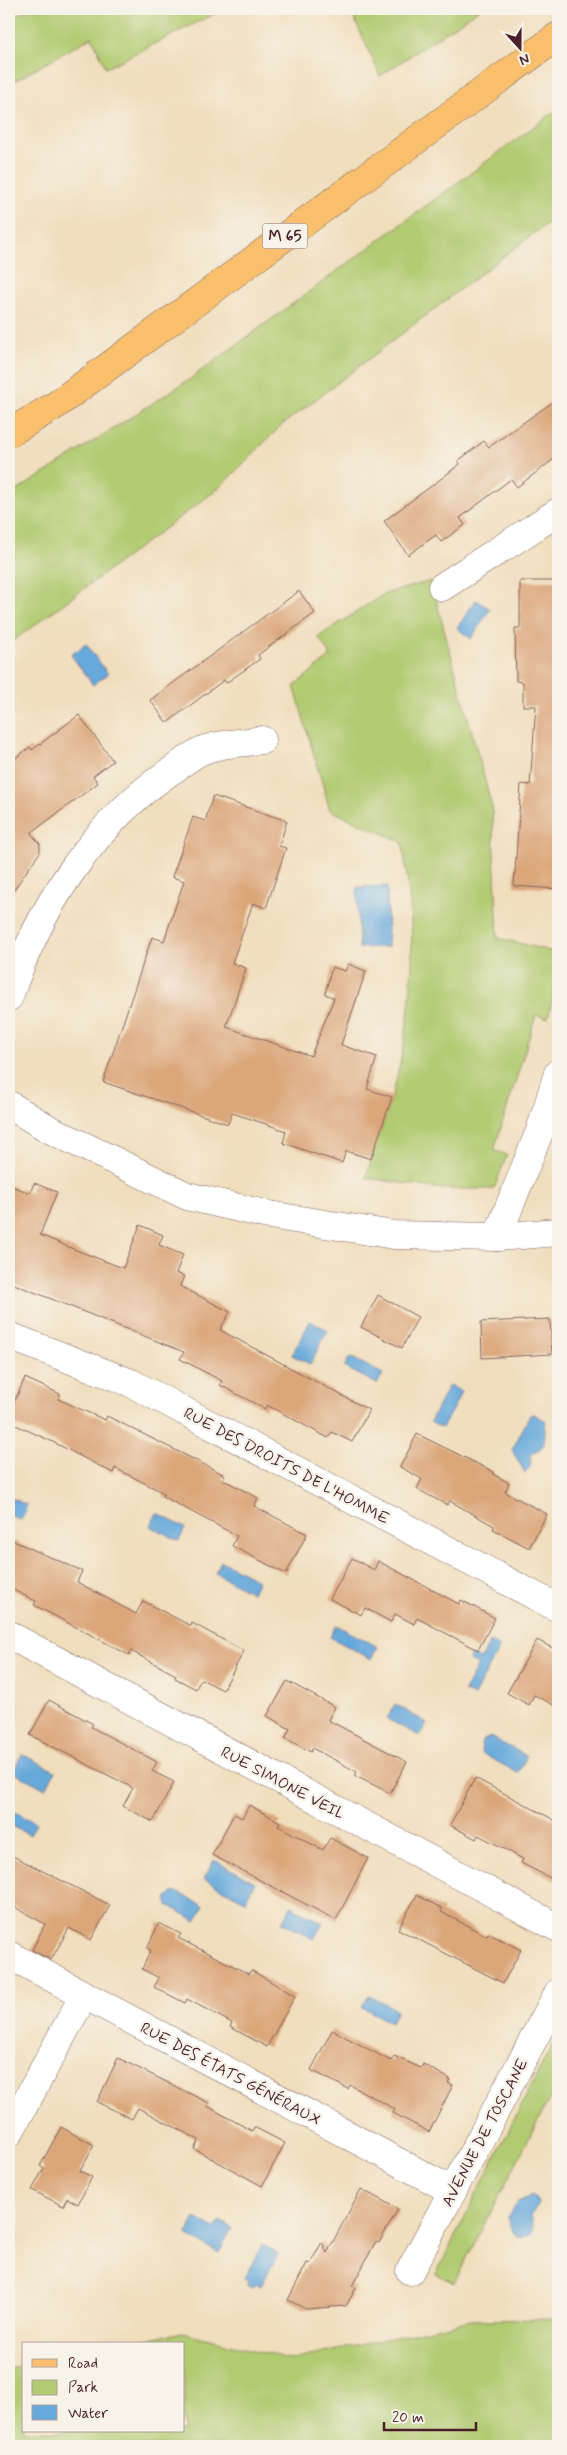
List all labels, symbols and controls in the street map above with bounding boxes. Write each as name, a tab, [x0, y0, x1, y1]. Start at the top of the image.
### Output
north arrow	[494, 22, 544, 72]
text: N	[517, 49, 532, 69]
road number: M 65	[262, 224, 308, 248]
street label: RUE DES DROITS DE L'HOMME	[180, 1403, 393, 1530]
street label: RUE SIMONE VEIL	[217, 1742, 348, 1825]
street label: RUE DES ÉTATS GÉNÉRAUX	[136, 2018, 324, 2131]
street label: AVENUE DE TOSCANE	[437, 2055, 533, 2210]
legend	[22, 2342, 185, 2432]
text: Road	[68, 2354, 98, 2374]
text: Park	[68, 2378, 98, 2398]
scale bar	[384, 2400, 477, 2432]
text: Water	[68, 2404, 108, 2424]
text: 20 m	[392, 2408, 424, 2428]

